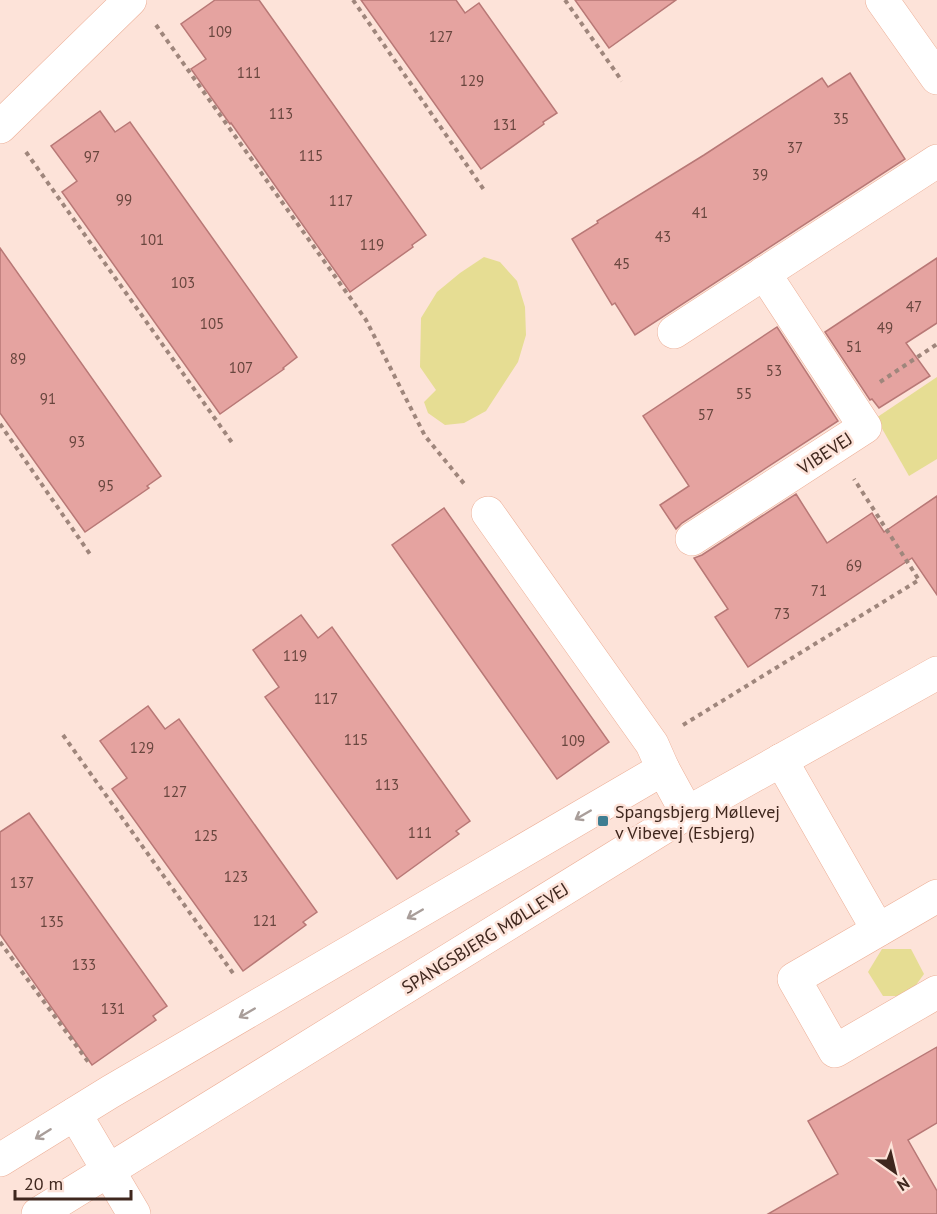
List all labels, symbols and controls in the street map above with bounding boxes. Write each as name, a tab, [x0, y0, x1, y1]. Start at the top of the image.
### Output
house number: 109	[208, 22, 232, 41]
house number: 127	[429, 27, 453, 46]
house number: 111	[237, 63, 261, 82]
house number: 129	[460, 71, 484, 90]
house number: 113	[269, 104, 293, 123]
house number: 35	[833, 109, 849, 128]
house number: 131	[493, 115, 517, 134]
house number: 37	[787, 138, 803, 157]
house number: 115	[299, 146, 323, 165]
house number: 97	[84, 147, 100, 166]
house number: 39	[752, 165, 768, 184]
house number: 99	[116, 190, 132, 209]
house number: 117	[329, 191, 353, 210]
house number: 41	[692, 203, 708, 222]
house number: 43	[655, 227, 671, 246]
house number: 101	[140, 230, 164, 249]
house number: 119	[360, 235, 384, 254]
house number: 45	[614, 254, 630, 273]
house number: 103	[171, 273, 195, 292]
house number: 47	[906, 297, 922, 316]
house number: 105	[200, 314, 224, 333]
house number: 49	[877, 318, 893, 337]
house number: 51	[846, 337, 862, 356]
house number: 89	[10, 349, 26, 368]
house number: 107	[229, 358, 253, 377]
house number: 53	[766, 361, 782, 380]
house number: 55	[736, 384, 752, 403]
house number: 91	[40, 389, 56, 408]
house number: 57	[698, 405, 714, 424]
street label: VIBEVEJ	[792, 427, 857, 480]
house number: 93	[69, 432, 85, 451]
house number: 95	[98, 476, 114, 495]
house number: 69	[846, 556, 862, 575]
house number: 71	[811, 581, 827, 600]
house number: 73	[774, 604, 790, 623]
house number: 119	[283, 646, 307, 665]
house number: 117	[314, 689, 338, 708]
house number: 115	[344, 730, 368, 749]
house number: 109	[561, 731, 585, 750]
house number: 129	[130, 738, 154, 757]
house number: 113	[375, 775, 399, 794]
house number: 127	[163, 782, 187, 801]
place label: Spangsbjerg Møllevej v Vibevej (Esbjerg)	[615, 800, 780, 844]
one-way arrow	[575, 810, 592, 822]
marker: Spangsbjerg Møllevej v Vibevej (Esbjerg)	[596, 814, 610, 828]
house number: 111	[408, 823, 432, 842]
house number: 125	[194, 826, 218, 845]
house number: 123	[224, 867, 248, 886]
house number: 137	[10, 873, 34, 892]
street label: SPANGSBJERG MØLLEVEJ	[397, 877, 573, 999]
one-way arrow	[407, 908, 424, 920]
house number: 121	[253, 911, 277, 930]
house number: 135	[40, 912, 64, 931]
house number: 133	[72, 955, 96, 974]
house number: 131	[101, 999, 125, 1018]
one-way arrow	[239, 1007, 256, 1019]
one-way arrow	[35, 1128, 52, 1140]
north arrow	[865, 1142, 925, 1202]
scale bar	[15, 1163, 130, 1201]
text: 20 m	[24, 1172, 63, 1195]
text: N	[893, 1173, 913, 1196]

